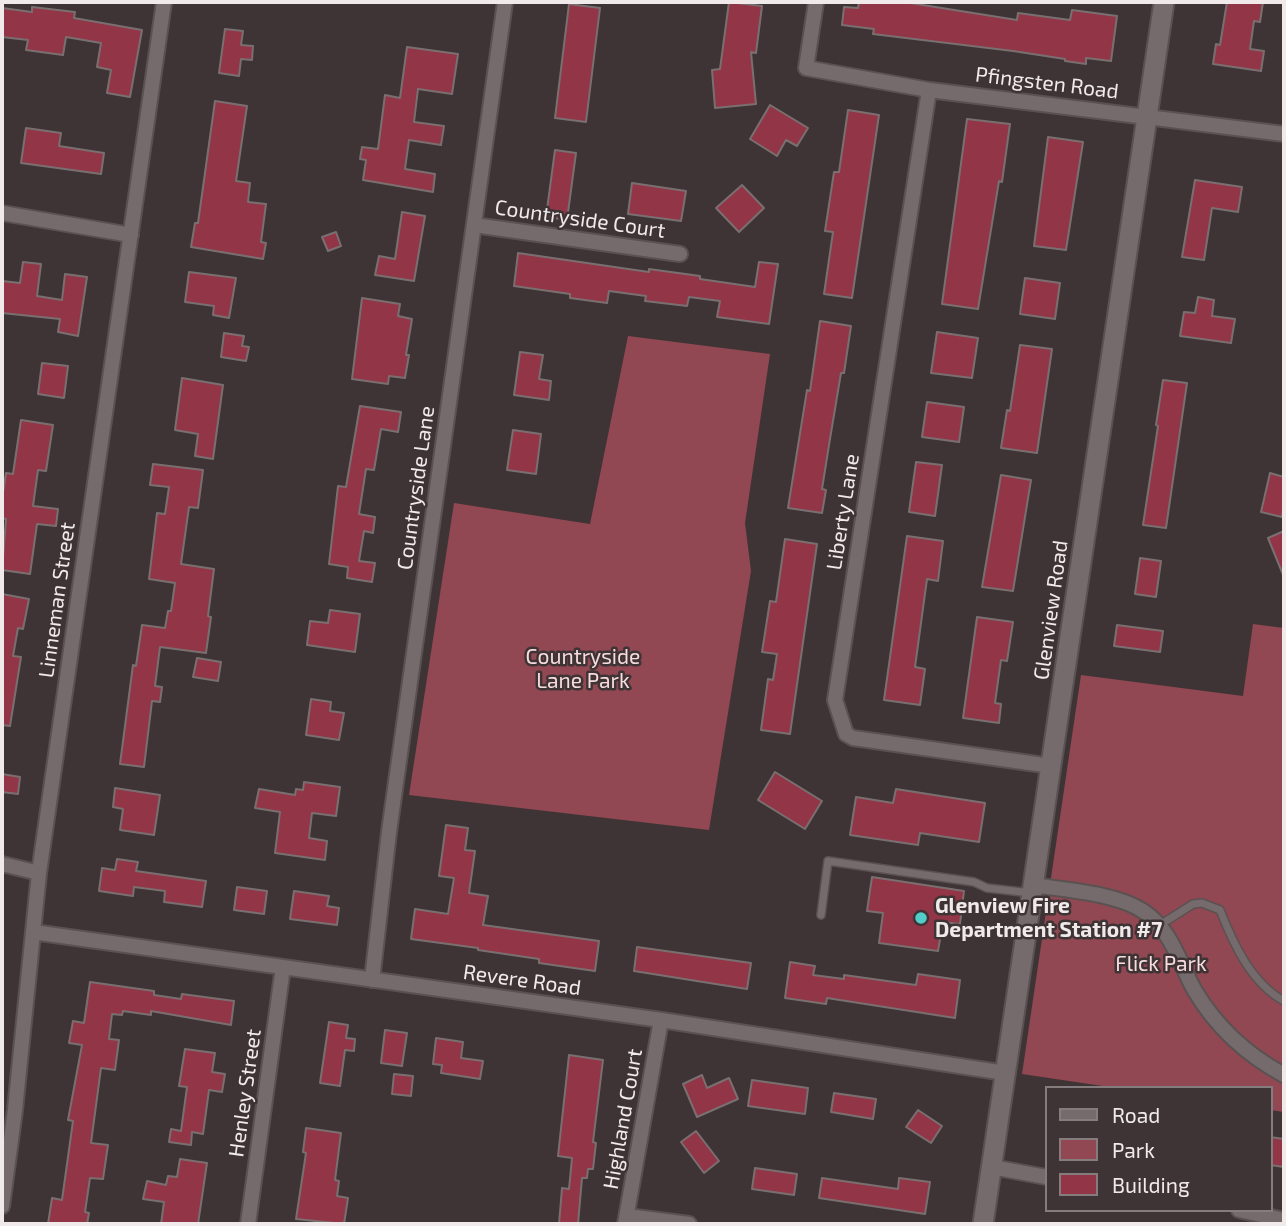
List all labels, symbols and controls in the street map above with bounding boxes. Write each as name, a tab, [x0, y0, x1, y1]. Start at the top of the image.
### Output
street label: Pfingsten Road	[974, 62, 1120, 104]
street label: Countryside Court	[493, 195, 667, 243]
street label: Countryside Lane	[392, 404, 440, 572]
street label: Liberty Lane	[821, 452, 865, 572]
street label: Linneman Street	[34, 521, 80, 679]
street label: Glenview Road	[1029, 538, 1073, 682]
park label: Countryside Lane Park	[526, 644, 640, 694]
place label: Glenview Fire Department Station #7	[935, 893, 1162, 943]
marker: Glenview Fire Department Station #7	[913, 910, 929, 926]
park label: Flick Park	[1115, 951, 1207, 977]
street label: Revere Road	[461, 959, 583, 1001]
street label: Henley Street	[224, 1027, 266, 1159]
street label: Highland Court	[598, 1047, 648, 1191]
legend	[1044, 1086, 1272, 1212]
text: Road	[1112, 1102, 1160, 1127]
text: Park	[1112, 1137, 1155, 1162]
text: Building	[1112, 1172, 1190, 1197]

